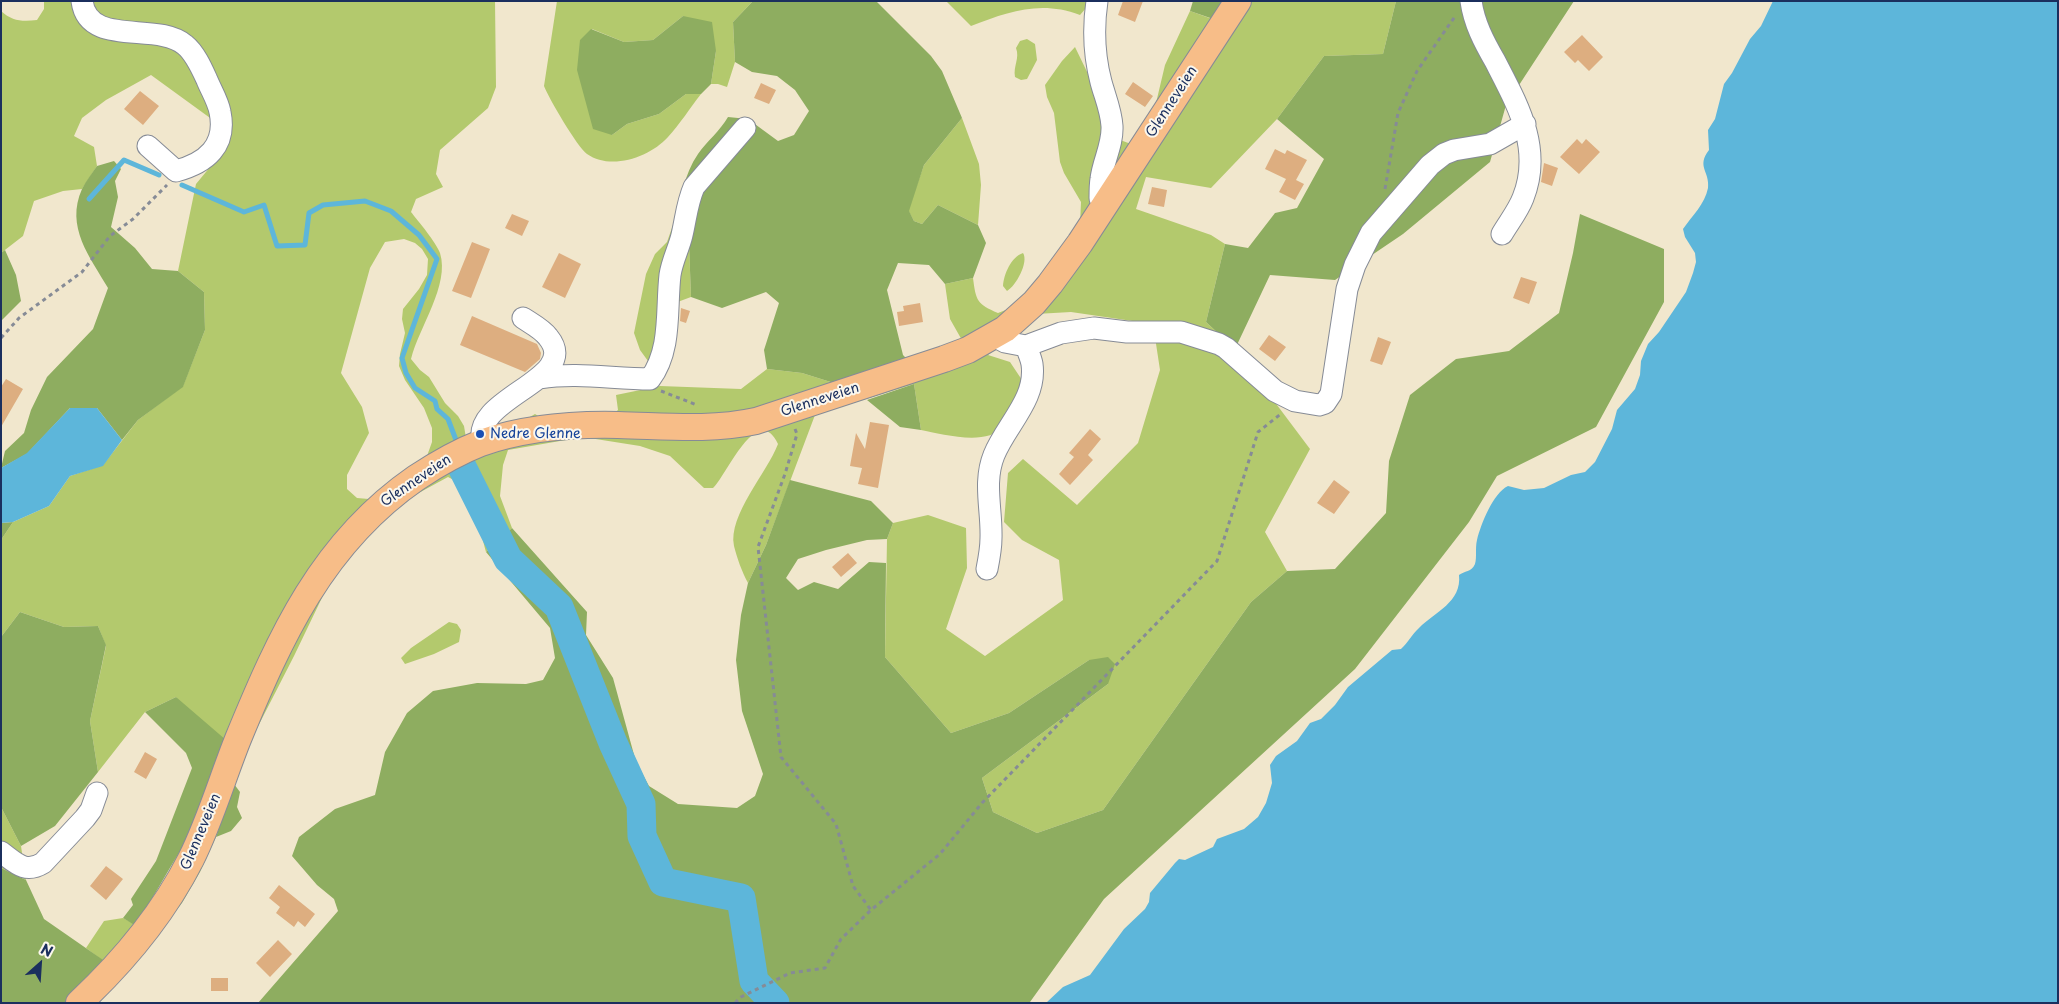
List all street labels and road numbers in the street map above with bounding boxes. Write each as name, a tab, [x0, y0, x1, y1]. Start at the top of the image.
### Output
street label: Glenneveien	[1143, 63, 1201, 141]
street label: Glenneveien	[779, 379, 861, 421]
street label: Glenneveien	[378, 451, 454, 511]
street label: Glenneveien	[177, 791, 225, 873]

